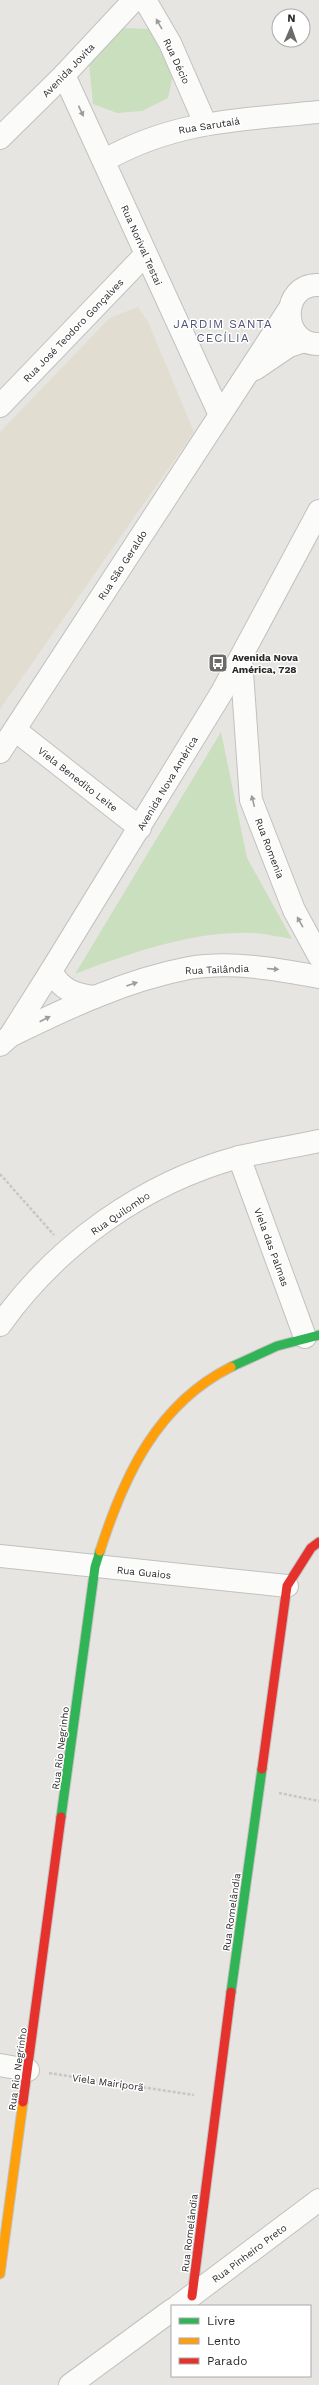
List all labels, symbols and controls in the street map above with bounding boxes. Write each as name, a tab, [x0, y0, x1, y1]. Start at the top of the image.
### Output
north arrow	[271, 8, 311, 48]
text: N	[287, 12, 296, 25]
one-way arrow	[156, 19, 163, 30]
street label: Rua Décio	[161, 37, 192, 86]
street label: Avenida Jovita	[40, 41, 97, 99]
one-way arrow	[78, 105, 84, 116]
street label: Rua Sarutaiá	[178, 115, 241, 136]
street label: Rua Norival Testai	[119, 203, 164, 287]
street label: Rua José Teodoro Gonçalves	[21, 276, 126, 384]
district label: JARDIM SANTA CECÍLIA	[173, 317, 273, 345]
street label: Rua São Geraldo	[96, 528, 149, 602]
bus stop icon: Avenida Nova América, 728	[207, 652, 229, 674]
place label: Avenida Nova América, 728	[232, 652, 298, 675]
street label: Avenida Nova América	[135, 734, 200, 832]
street label: Viela Benedito Leite	[36, 745, 120, 814]
one-way arrow	[249, 795, 255, 807]
street label: Rua Romenia	[253, 816, 286, 880]
one-way arrow	[297, 916, 304, 927]
street label: Rua Tailândia	[185, 963, 250, 976]
one-way arrow	[267, 966, 279, 973]
one-way arrow	[126, 981, 138, 987]
one-way arrow	[39, 1016, 51, 1022]
street label: Rua Quilombo	[89, 1190, 152, 1237]
street label: Viela das Palmas	[252, 1206, 291, 1288]
street label: Rua Guaios	[116, 1564, 172, 1581]
street label: Rua Rio Negrinho	[50, 1706, 71, 1790]
street label: Rua Romelândia	[221, 1872, 242, 1952]
street label: Rua Rio Negrinho	[6, 2027, 29, 2111]
street label: Viela Mairiporã	[71, 2072, 145, 2093]
street label: Rua Romelândia	[179, 2193, 200, 2273]
street label: Rua Pinheiro Preto	[210, 2222, 289, 2285]
legend	[171, 2305, 311, 2377]
text: Livre	[207, 2314, 235, 2328]
text: Lento	[207, 2334, 241, 2348]
text: Parado	[207, 2354, 247, 2368]

